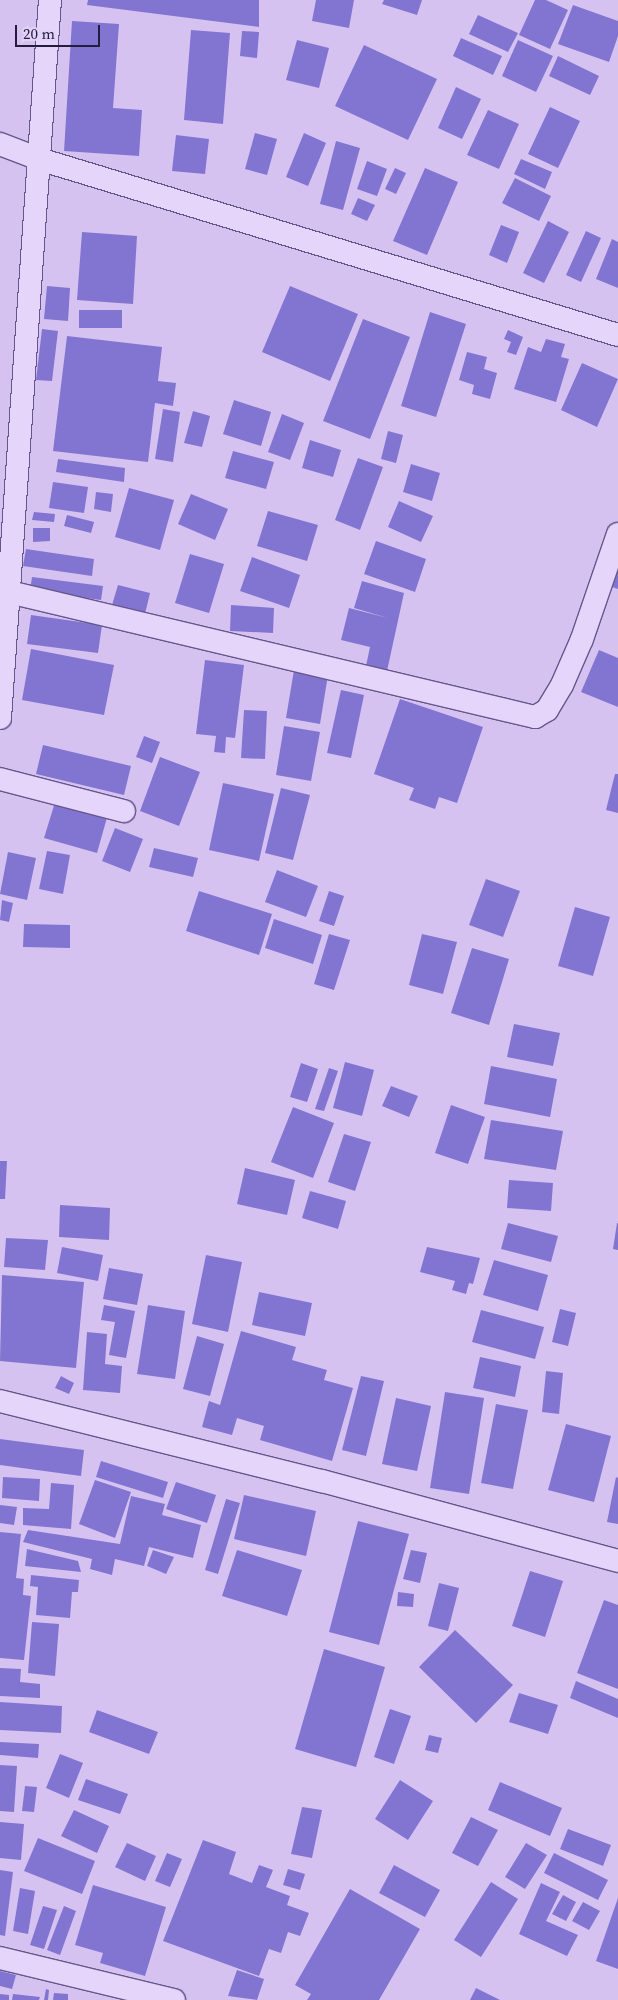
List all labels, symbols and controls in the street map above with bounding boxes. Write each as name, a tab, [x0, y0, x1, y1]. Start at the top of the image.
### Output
scale bar	[18, 15, 102, 47]
text: 20 m	[23, 23, 55, 44]

